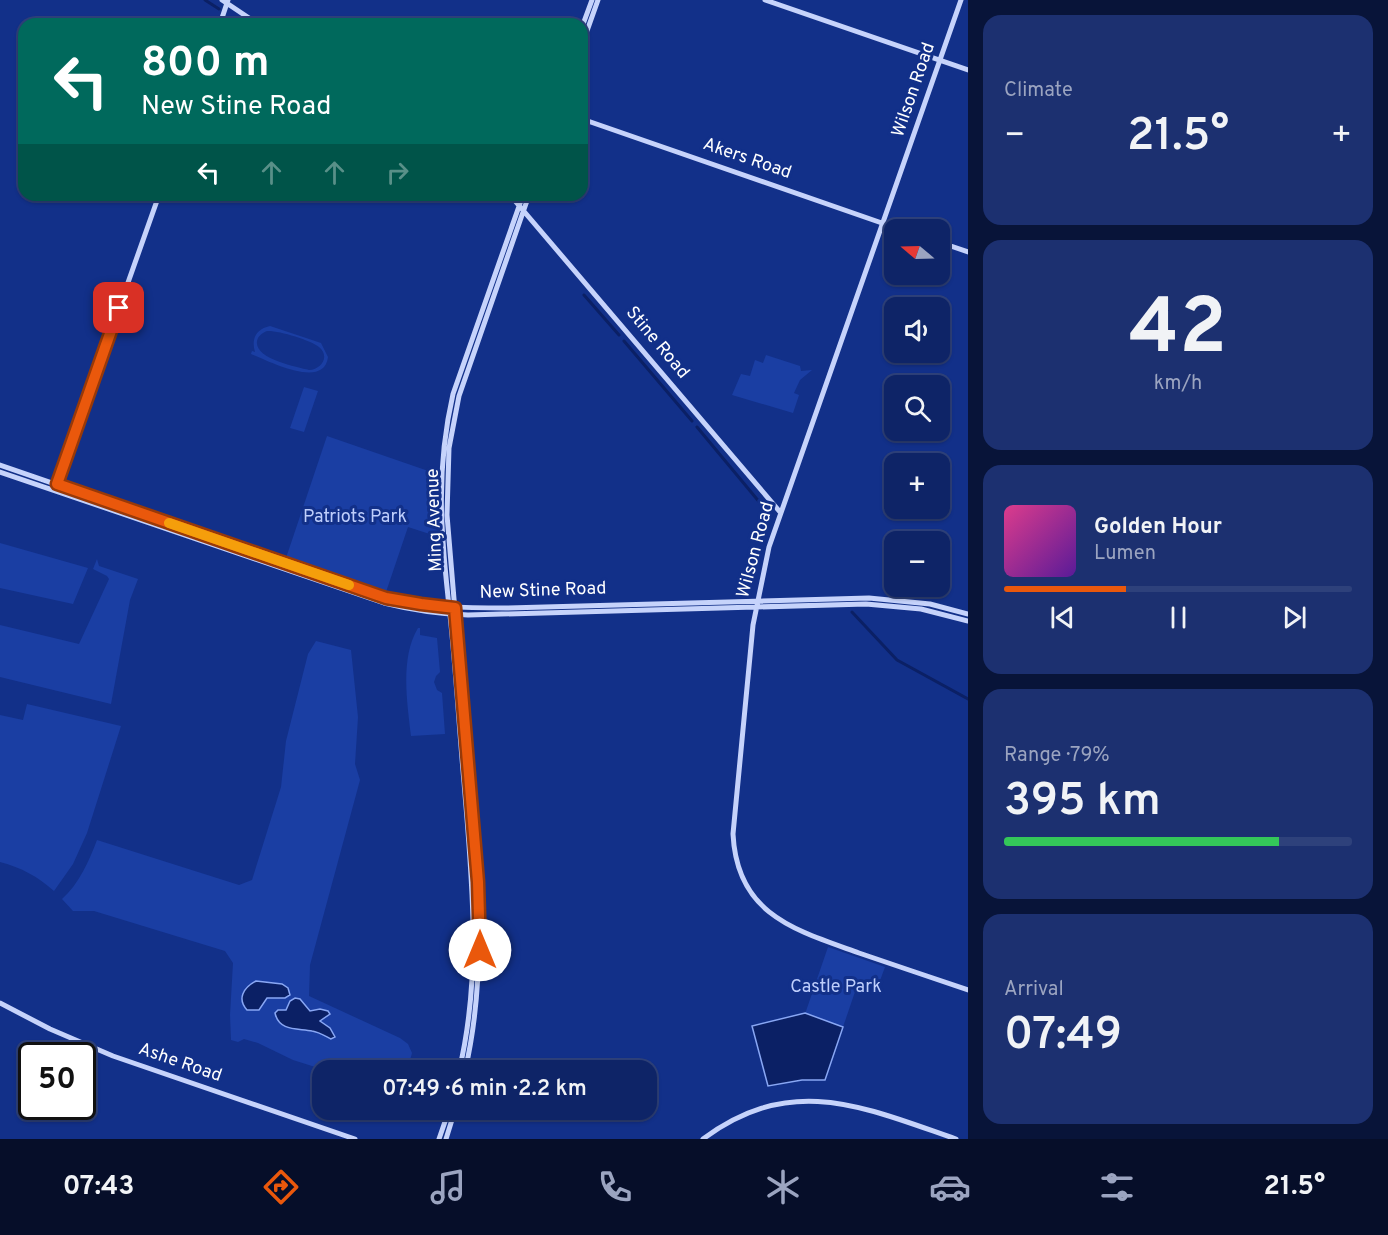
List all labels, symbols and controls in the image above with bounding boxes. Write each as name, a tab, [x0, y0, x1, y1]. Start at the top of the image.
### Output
text: 800 m	[141, 38, 269, 91]
street label: Wilson Road	[887, 40, 941, 140]
icon: left	[42, 42, 120, 120]
text: Climate	[1004, 78, 1073, 104]
text: New Stine Road	[141, 90, 332, 124]
text: 21.5°	[1127, 109, 1229, 166]
text: −	[1004, 116, 1025, 158]
text: +	[1331, 116, 1352, 158]
street label: Akers Road	[700, 133, 794, 185]
icon: left	[192, 156, 225, 189]
icon: ahead	[255, 156, 288, 189]
icon: ahead	[318, 156, 351, 189]
icon: right	[381, 156, 414, 189]
north arrow	[884, 219, 950, 285]
map controls	[884, 219, 950, 597]
pin	[93, 282, 144, 333]
text: 42	[1129, 282, 1227, 381]
icon: arrive	[102, 291, 135, 324]
button: sound	[884, 297, 950, 363]
street label: Stine Road	[620, 302, 694, 384]
text: km/h	[1154, 371, 1202, 397]
button: search	[884, 375, 950, 441]
button: +	[884, 453, 950, 519]
street label: Ming Avenue	[422, 468, 448, 572]
street label: Wilson Road	[732, 499, 780, 601]
park label: Patriots Park	[303, 506, 407, 529]
text: Golden Hour	[1094, 514, 1222, 541]
button: −	[884, 531, 950, 597]
text: Lumen	[1094, 541, 1156, 567]
street label: New Stine Road	[479, 577, 607, 605]
icon: previous	[1046, 601, 1079, 634]
icon: pause	[1162, 601, 1195, 634]
icon: next	[1278, 601, 1311, 634]
text: Range · 79%	[1004, 743, 1110, 769]
text: 395 km	[1004, 774, 1161, 831]
position arrow	[448, 918, 512, 982]
park label: Castle Park	[790, 976, 882, 999]
text: Arrival	[1004, 977, 1064, 1003]
text: 07:49	[1004, 1008, 1122, 1065]
street label: Ashe Road	[135, 1038, 225, 1088]
speed limit sign: 50	[18, 1042, 96, 1120]
text: 07:49 · 6 min · 2.2 km	[382, 1076, 587, 1103]
icon: directions	[260, 1166, 302, 1208]
icon: music	[427, 1166, 469, 1208]
icon: phone	[594, 1166, 636, 1208]
icon: climate	[762, 1166, 804, 1208]
icon: car	[929, 1166, 971, 1208]
icon: filters	[1096, 1166, 1138, 1208]
text: 07:43	[63, 1170, 135, 1204]
text: 21.5°	[1264, 1170, 1325, 1204]

